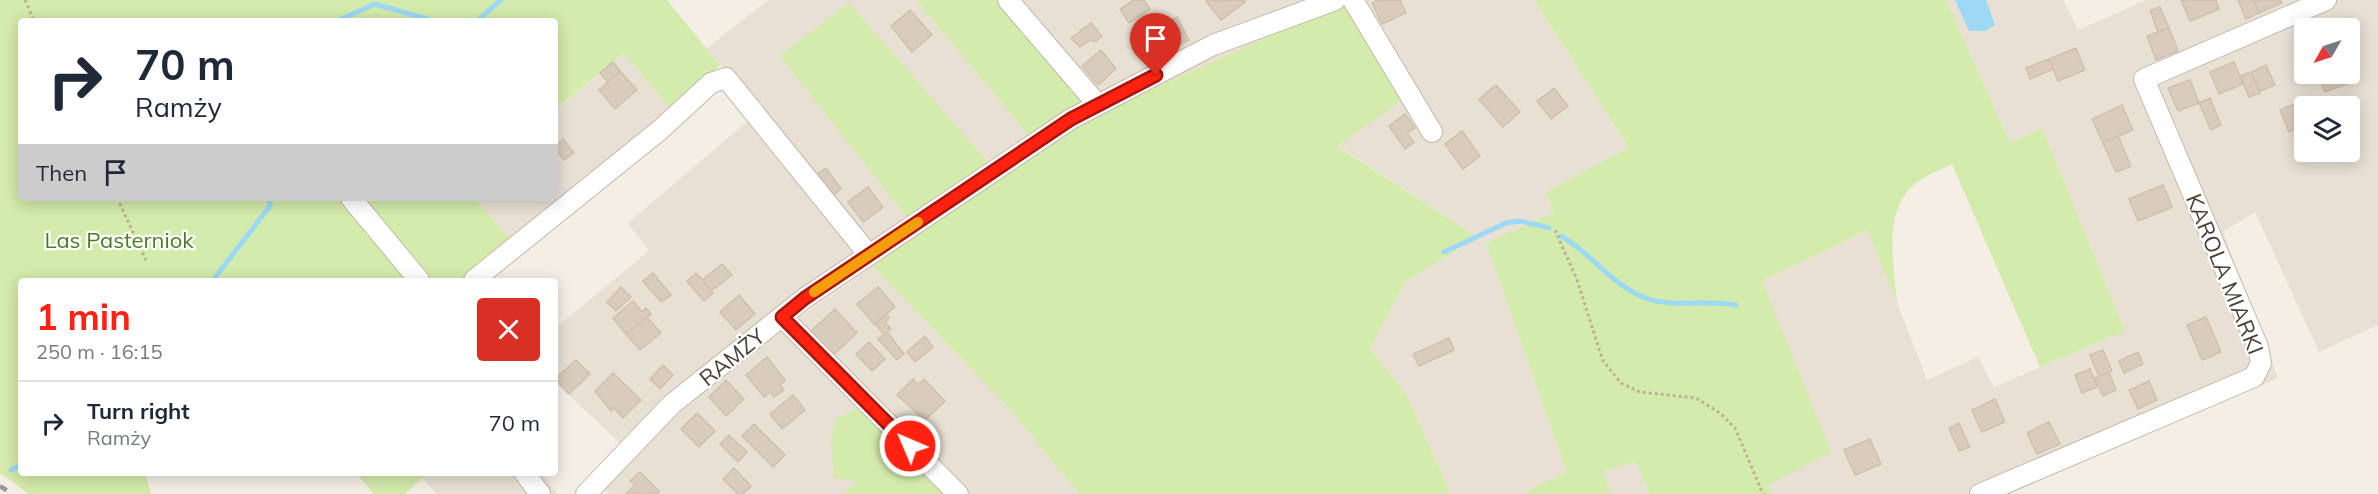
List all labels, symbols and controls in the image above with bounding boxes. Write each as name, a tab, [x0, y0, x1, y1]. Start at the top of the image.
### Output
pin	[1130, 13, 1181, 75]
north arrow	[2294, 18, 2360, 84]
map controls	[2294, 18, 2360, 162]
icon: arrive	[1139, 22, 1172, 55]
text: 70 m	[135, 38, 235, 91]
icon: right	[36, 42, 114, 120]
text: Ramży	[135, 90, 222, 124]
button: layers	[2294, 96, 2360, 162]
icon: arrive	[99, 156, 132, 189]
text: Then	[36, 159, 87, 187]
street label: KAROLA MIARKI	[2180, 190, 2270, 358]
park label: Las Pasterniok	[44, 226, 194, 254]
text: 1 min	[36, 294, 131, 339]
button: close	[477, 298, 540, 361]
street label: RAMŻY	[693, 322, 771, 392]
text: 250 m · 16:15	[36, 339, 162, 364]
text: Turn right	[87, 397, 190, 425]
icon: right	[36, 407, 69, 440]
text: 70 m	[489, 409, 540, 437]
position arrow	[878, 414, 942, 478]
text: Ramży	[87, 425, 151, 450]

